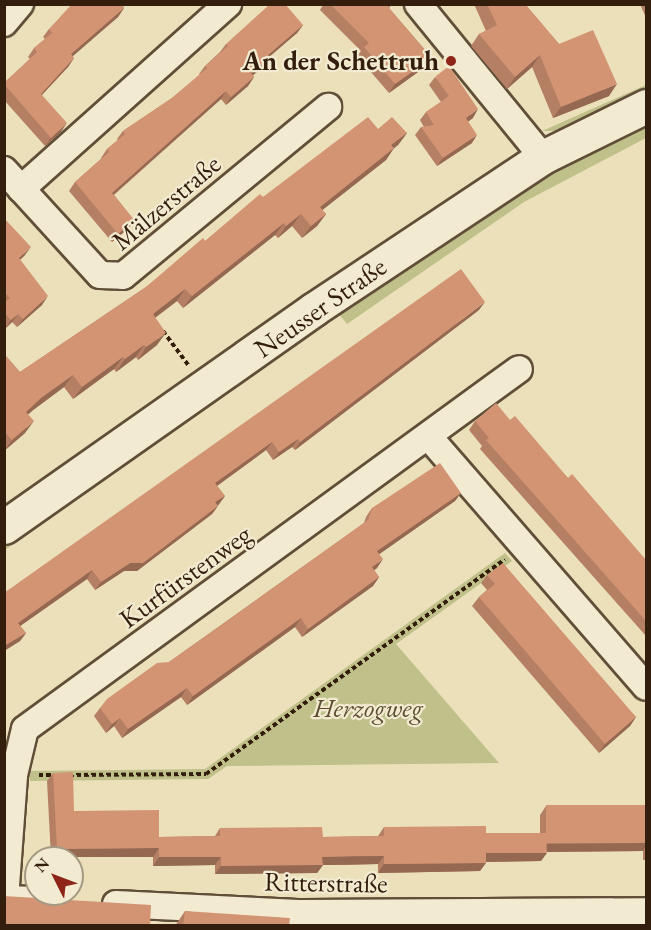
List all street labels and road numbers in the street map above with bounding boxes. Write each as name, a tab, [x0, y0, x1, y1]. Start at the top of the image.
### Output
street label: Mälzerstraße	[105, 147, 227, 257]
street label: Neusser Straße	[248, 250, 392, 364]
street label: Kurfürstenweg	[113, 517, 257, 635]
street label: Ritterstraße	[264, 865, 388, 899]

